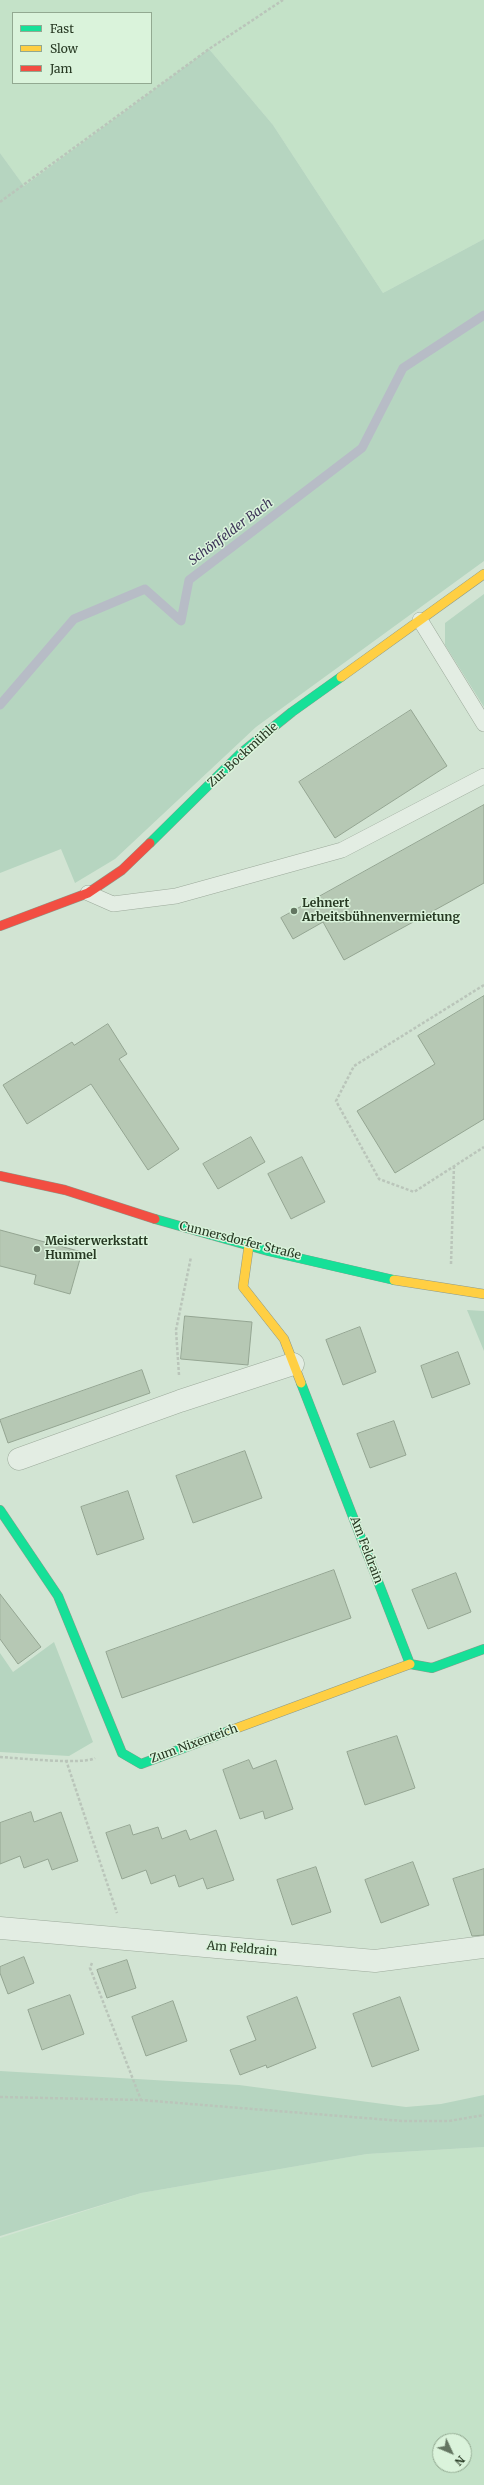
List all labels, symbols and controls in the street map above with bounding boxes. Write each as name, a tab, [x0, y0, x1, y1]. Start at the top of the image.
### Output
legend	[12, 12, 152, 84]
text: Fast	[50, 21, 74, 36]
text: Slow	[50, 41, 78, 56]
text: Jam	[50, 61, 72, 76]
water label: Schönfelder Bach	[186, 495, 276, 569]
street label: Zur Bockmühle	[205, 720, 281, 790]
place label: Lehnert Arbeitsbühnenvermietung	[302, 897, 460, 925]
marker: Lehnert Arbeitsbühnenvermietung	[289, 906, 299, 916]
street label: Cunnersdorfer Straße	[178, 1219, 302, 1263]
place label: Meisterwerkstatt Hummel	[45, 1235, 148, 1263]
marker: Meisterwerkstatt Hummel	[32, 1244, 42, 1254]
street label: Am Feldrain	[347, 1514, 385, 1586]
street label: Zum Nixenteich	[148, 1721, 240, 1767]
street label: Am Feldrain	[206, 1939, 278, 1959]
north arrow	[432, 2433, 472, 2473]
text: N	[452, 2453, 468, 2469]

